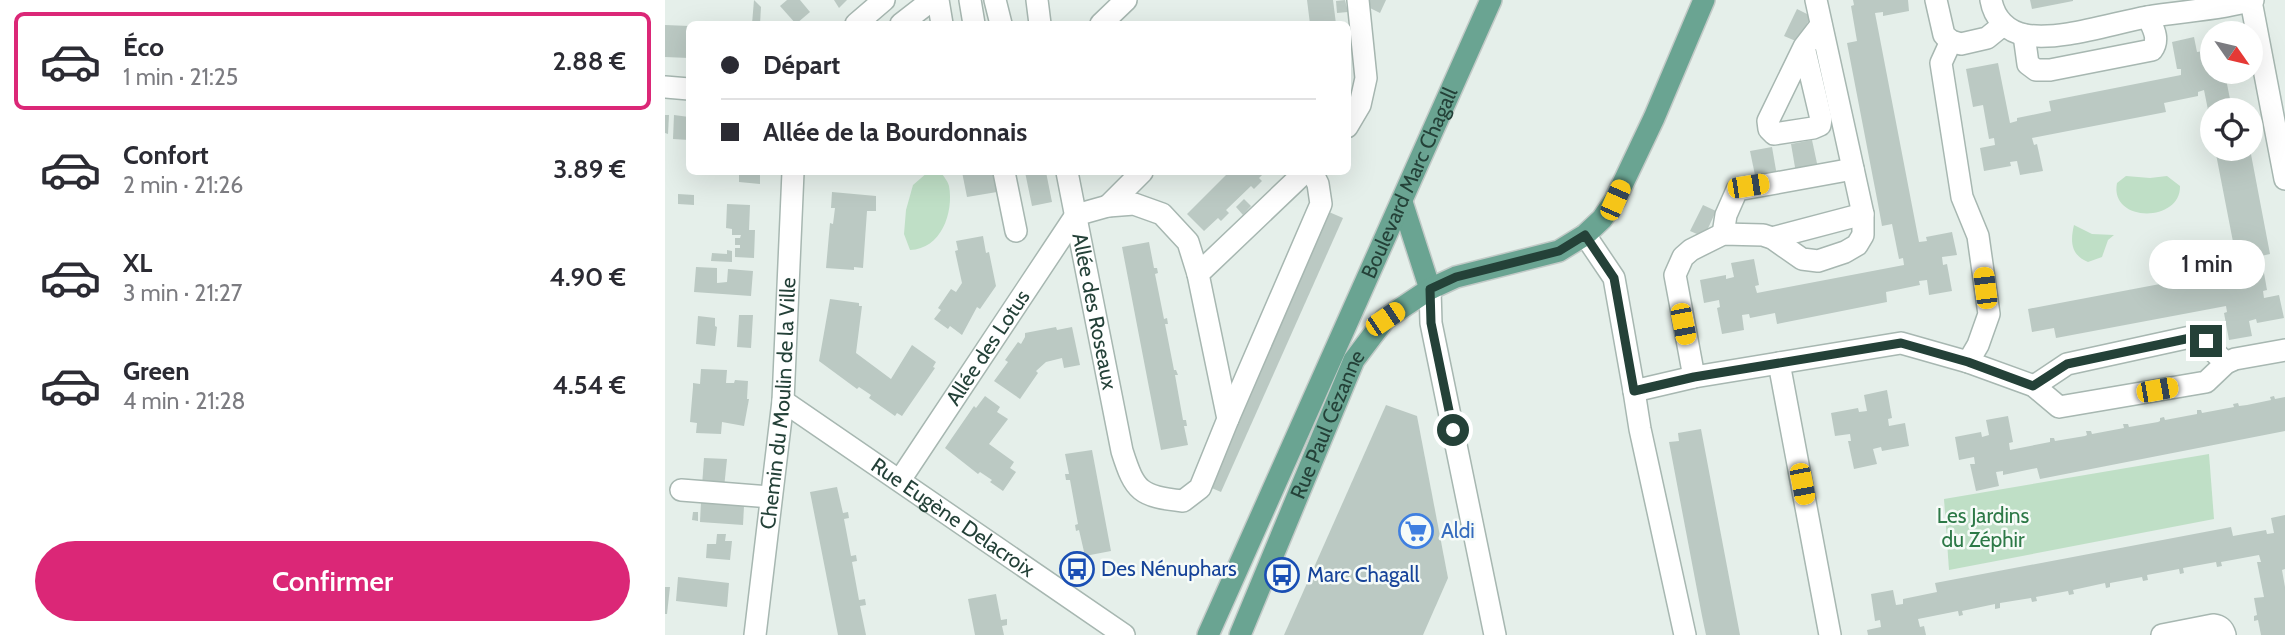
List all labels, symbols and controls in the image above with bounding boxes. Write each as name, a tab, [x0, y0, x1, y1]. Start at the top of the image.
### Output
north arrow	[2200, 21, 2263, 84]
map controls	[2200, 21, 2263, 161]
icon: car	[39, 30, 102, 93]
text: Éco	[123, 31, 164, 63]
text: 2.88 €	[553, 45, 626, 77]
text: Départ	[763, 49, 840, 81]
text: 1 min · 21:25	[123, 63, 238, 91]
street label: Boulevard Marc Chagall	[1356, 83, 1462, 282]
button: locate	[2200, 98, 2263, 161]
text: Allée de la Bourdonnais	[763, 116, 1027, 148]
icon: car	[39, 138, 102, 201]
text: Confort	[123, 139, 209, 171]
text: 3.89 €	[553, 153, 626, 185]
text: 2 min · 21:26	[123, 171, 243, 199]
car	[1726, 172, 1771, 200]
car	[1597, 177, 1634, 223]
street label: Allée des Roseaux	[1067, 231, 1123, 392]
callout: 1 min	[2148, 240, 2264, 288]
icon: car	[39, 246, 102, 309]
text: XL	[123, 247, 152, 279]
text: 1 min	[2181, 250, 2233, 278]
text: 4.90 €	[549, 261, 626, 293]
car	[1973, 266, 1998, 310]
street label: Chemin du Moulin de la Ville	[755, 277, 800, 531]
text: 3 min · 21:27	[123, 279, 242, 307]
street label: Allée des Lotus	[940, 285, 1035, 410]
car	[1362, 299, 1409, 339]
car	[1669, 301, 1698, 347]
route end	[2190, 325, 2222, 357]
street label: Rue Paul Cézanne	[1285, 344, 1370, 502]
icon: car	[39, 354, 102, 417]
text: Green	[123, 355, 190, 387]
text: 4.54 €	[552, 369, 626, 401]
car	[2135, 376, 2180, 404]
text: 4 min · 21:28	[123, 387, 246, 415]
route start	[1437, 414, 1469, 446]
street label: Rue Eugène Delacroix	[867, 452, 1040, 582]
car	[1788, 461, 1817, 507]
park label: Les Jardins du Zéphir	[1937, 503, 2030, 552]
supermarket icon: Aldi	[1397, 512, 1435, 550]
place label: Aldi	[1441, 518, 1475, 543]
button: Confirmer	[35, 541, 630, 621]
bus stop icon: Des Nénuphars	[1058, 550, 1096, 588]
place label: Des Nénuphars	[1101, 556, 1237, 581]
bus stop icon: Marc Chagall	[1263, 556, 1301, 594]
place label: Marc Chagall	[1307, 562, 1420, 587]

